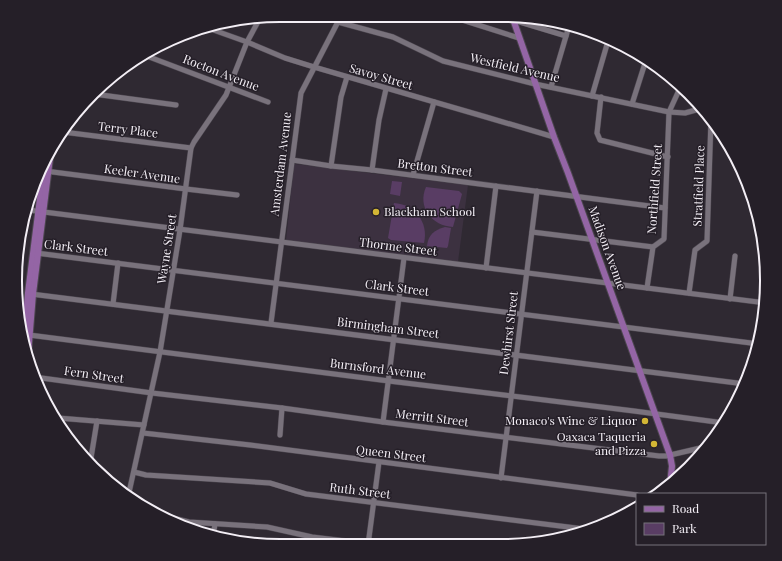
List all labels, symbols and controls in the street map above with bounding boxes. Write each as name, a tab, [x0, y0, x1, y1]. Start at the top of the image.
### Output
street label: Westfield Avenue	[468, 49, 562, 85]
street label: Rocton Avenue	[181, 50, 262, 94]
street label: Savoy Street	[348, 59, 416, 93]
street label: Amsterdam Avenue	[266, 111, 294, 218]
street label: Terry Place	[97, 117, 159, 141]
street label: Northfield Street	[643, 142, 665, 235]
street label: Stratfield Place	[689, 145, 707, 227]
street label: Bretton Street	[397, 154, 474, 180]
street label: Keeler Avenue	[103, 160, 181, 186]
place label: Blackham School	[384, 203, 476, 219]
street label: Madison Avenue	[585, 204, 631, 292]
marker: Blackham School	[371, 207, 381, 217]
street label: Wayne Street	[152, 212, 180, 286]
street label: Thorme Street	[358, 233, 439, 259]
street label: Clark Street	[43, 235, 110, 259]
street label: Clark Street	[364, 275, 431, 299]
street label: Dewhirst Street	[495, 289, 521, 376]
street label: Birmingham Street	[336, 313, 441, 341]
street label: Burnsford Avenue	[329, 354, 427, 382]
street label: Fern Street	[63, 362, 126, 386]
street label: Merritt Street	[395, 405, 470, 430]
place label: Monaco's Wine & Liquor	[505, 412, 638, 428]
marker: Monaco's Wine & Liquor	[640, 416, 650, 426]
place label: Oaxaca Taqueria and Pizza	[557, 428, 646, 458]
marker: Oaxaca Taqueria and Pizza	[649, 439, 659, 449]
street label: Queen Street	[355, 441, 428, 465]
street label: Ruth Street	[329, 478, 392, 502]
legend	[636, 493, 766, 545]
text: Road	[672, 500, 699, 516]
text: Park	[672, 520, 697, 536]

